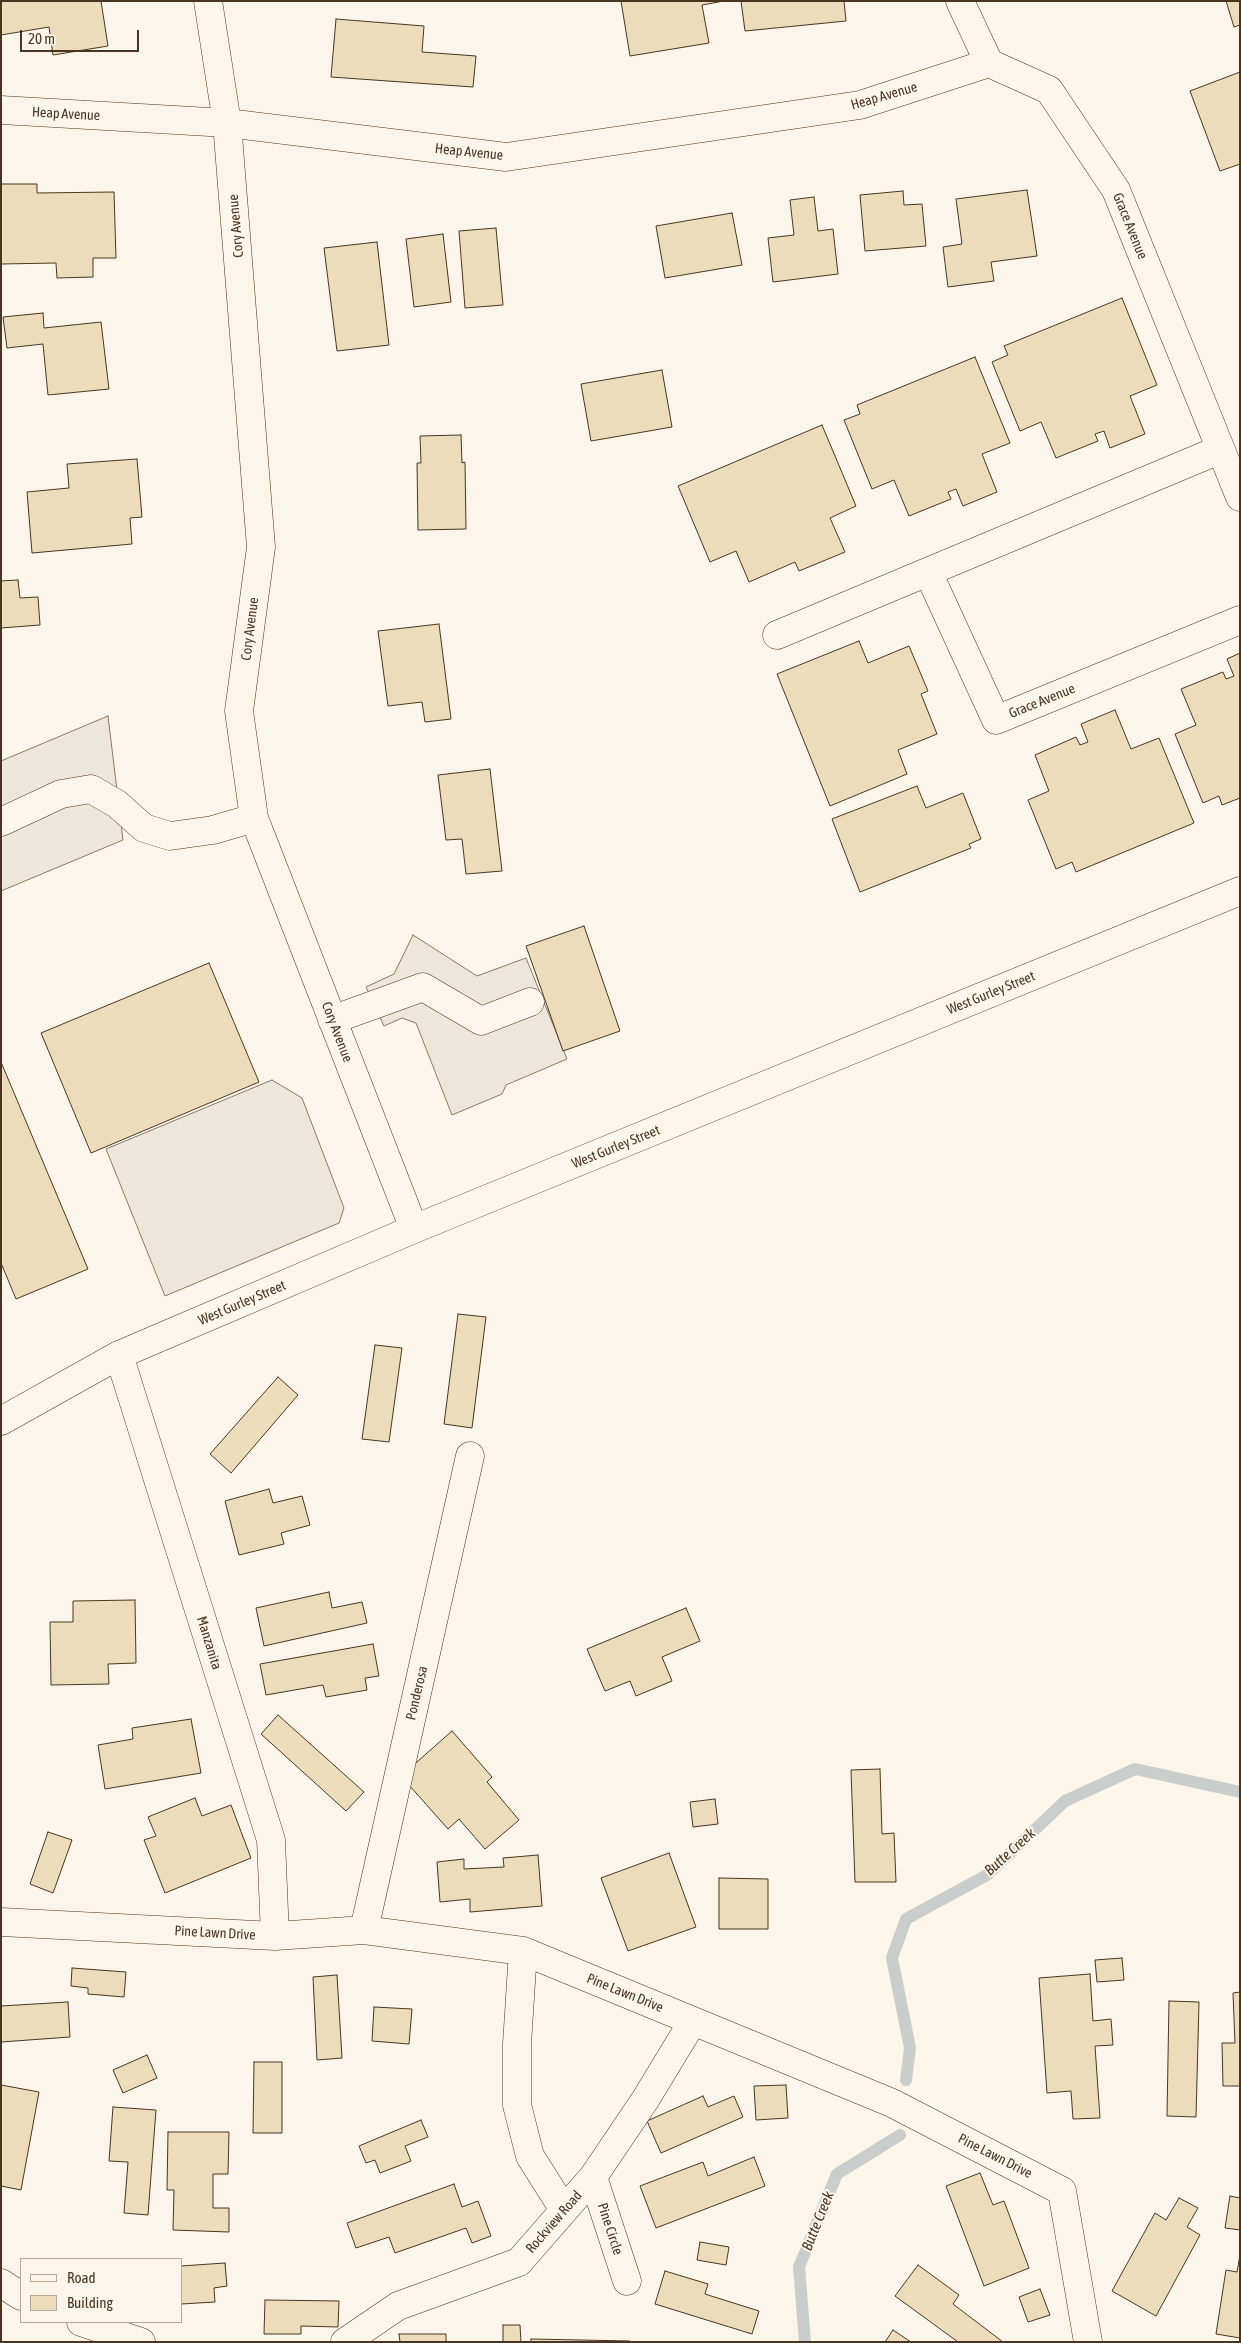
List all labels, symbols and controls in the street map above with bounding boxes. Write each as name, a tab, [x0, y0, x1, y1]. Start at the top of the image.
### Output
scale bar	[22, 20, 141, 52]
text: 20 m	[28, 30, 55, 47]
street label: Heap Avenue	[849, 79, 919, 113]
street label: Heap Avenue	[31, 104, 101, 124]
street label: Heap Avenue	[434, 140, 504, 164]
street label: Grace Avenue	[1109, 190, 1151, 262]
street label: Cory Avenue	[225, 194, 247, 258]
street label: Cory Avenue	[238, 596, 262, 662]
street label: Grace Avenue	[1006, 680, 1078, 722]
street label: West Gurley Street	[945, 968, 1037, 1018]
street label: Cory Avenue	[318, 999, 356, 1065]
street label: West Gurley Street	[570, 1122, 662, 1172]
street label: West Gurley Street	[196, 1277, 288, 1329]
street label: Manzanita	[193, 1614, 225, 1672]
street label: Ponderosa	[403, 1664, 431, 1722]
water label: Butte Creek	[981, 1824, 1039, 1880]
street label: Pine Lawn Drive	[174, 1922, 256, 1944]
street label: Pine Lawn Drive	[584, 1970, 666, 2016]
street label: Pine Lawn Drive	[955, 2130, 1035, 2182]
street label: Rockview Road	[522, 2187, 586, 2257]
water label: Butte Creek	[798, 2189, 838, 2253]
street label: Pine Circle	[594, 2201, 626, 2257]
legend	[20, 2258, 182, 2323]
text: Road	[67, 2269, 96, 2286]
text: Building	[67, 2294, 113, 2311]

